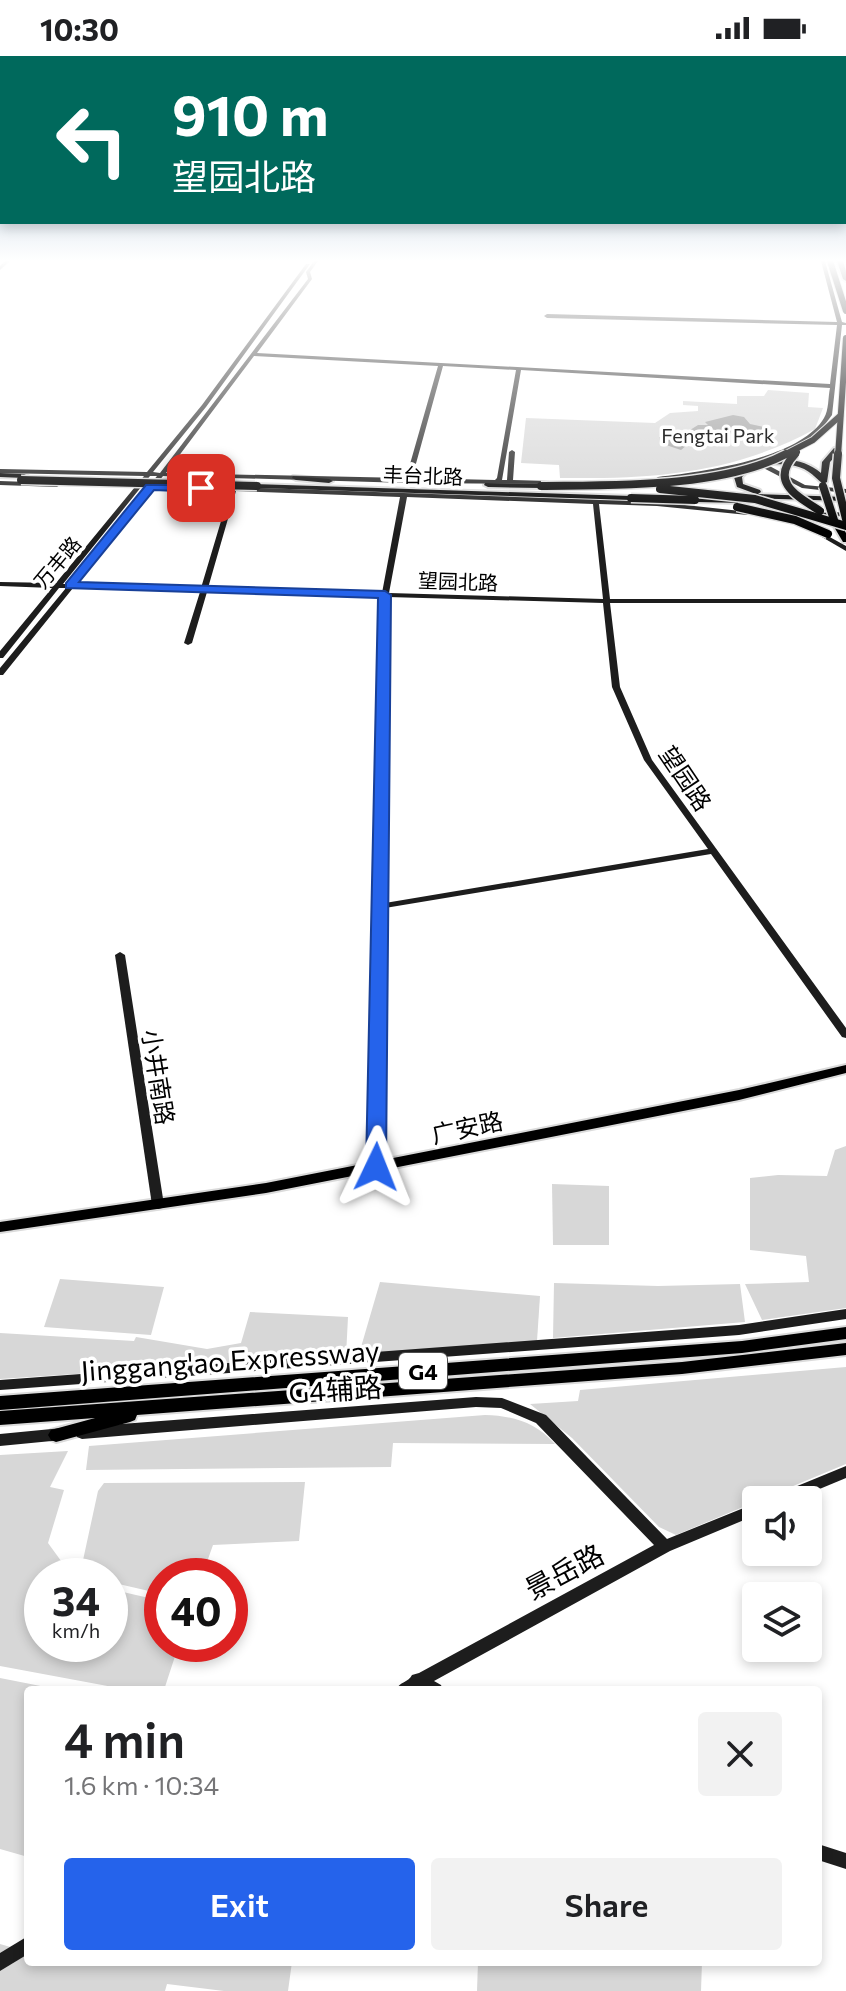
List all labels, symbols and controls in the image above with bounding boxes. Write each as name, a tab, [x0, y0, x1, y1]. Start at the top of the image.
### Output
text: 10:30	[40, 10, 119, 47]
text: 910 m	[172, 79, 329, 148]
icon: left	[40, 88, 144, 192]
text: 望园北路	[172, 153, 316, 197]
park label: Fengtai Park	[661, 423, 775, 447]
pin	[167, 454, 235, 522]
street label: 丰台北路	[383, 462, 463, 488]
icon: arrive	[179, 466, 223, 510]
street label: 万丰路	[29, 531, 85, 593]
street label: 望园北路	[418, 568, 498, 594]
street label: 望园路	[654, 740, 718, 816]
street label: 小井南路	[137, 1027, 181, 1127]
street label: 广安路	[429, 1105, 505, 1149]
position arrow	[334, 1125, 418, 1209]
street label: Jinggang'ao Expressway	[79, 1333, 381, 1387]
road number: G4	[399, 1353, 447, 1389]
street label: G4辅路	[287, 1369, 383, 1409]
map controls	[742, 1486, 822, 1662]
button: sound	[742, 1486, 822, 1566]
street label: 景岳路	[519, 1536, 609, 1606]
speed limit sign: 40	[144, 1558, 248, 1662]
text: 34	[52, 1575, 100, 1624]
button: layers	[742, 1582, 822, 1662]
text: km/h	[52, 1618, 100, 1642]
text: 4 min	[64, 1709, 185, 1768]
button: close	[698, 1712, 782, 1796]
text: 1.6 km · 10:34	[64, 1769, 219, 1800]
button: Exit	[64, 1858, 415, 1950]
button: Share	[431, 1858, 782, 1950]

